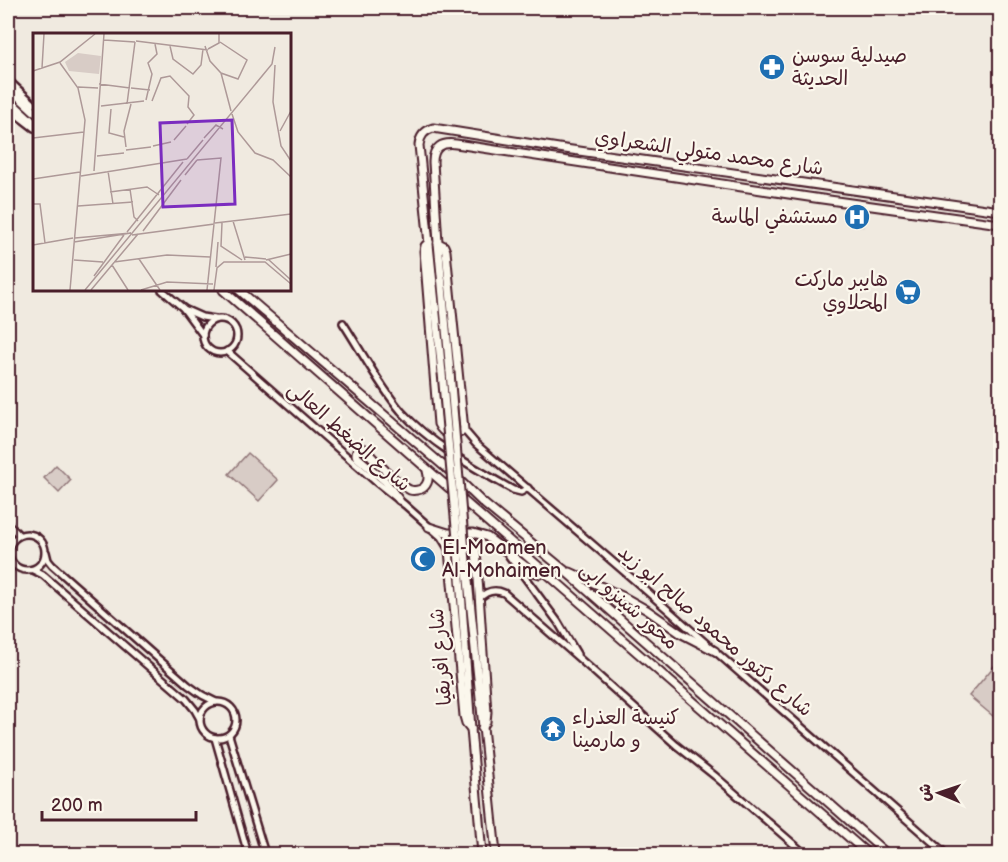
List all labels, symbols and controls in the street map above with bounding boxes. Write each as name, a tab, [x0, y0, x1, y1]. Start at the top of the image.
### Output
inset map	[33, 33, 291, 291]
place label: صيدلية سوسن الحديثة	[792, 44, 907, 91]
pharmacy icon: صيدلية سوسن الحديثة	[757, 52, 787, 82]
street label: شارع محمد متولي الشعراوي	[592, 125, 825, 186]
hospital icon: مستشفي الماسة	[842, 202, 872, 232]
place label: مستشفي الماسة	[712, 205, 838, 234]
place label: هايبر ماركت المحلاوي	[795, 268, 888, 317]
supermarket icon: هايبر ماركت المحلاوي	[893, 277, 923, 307]
street label: شارع الضغط العالى	[282, 377, 415, 498]
place label: El-Moamen Al-Mohaimen	[442, 536, 561, 583]
street label: شارع دكتور محمود صالح ابو زيد	[612, 540, 817, 723]
mosque icon: El-Moamen Al-Mohaimen	[408, 544, 438, 574]
street label: محور شينزو ابى	[575, 557, 683, 655]
street label: شارع افريقيا	[425, 607, 458, 707]
place label: كنيسة العذراء و مارمينا	[572, 706, 679, 753]
temple icon: كنيسة العذراء و مارمينا	[538, 714, 568, 744]
north arrow	[909, 763, 969, 823]
text: ش	[916, 783, 935, 802]
scale bar	[42, 784, 196, 822]
text: 200 m	[51, 795, 103, 816]

